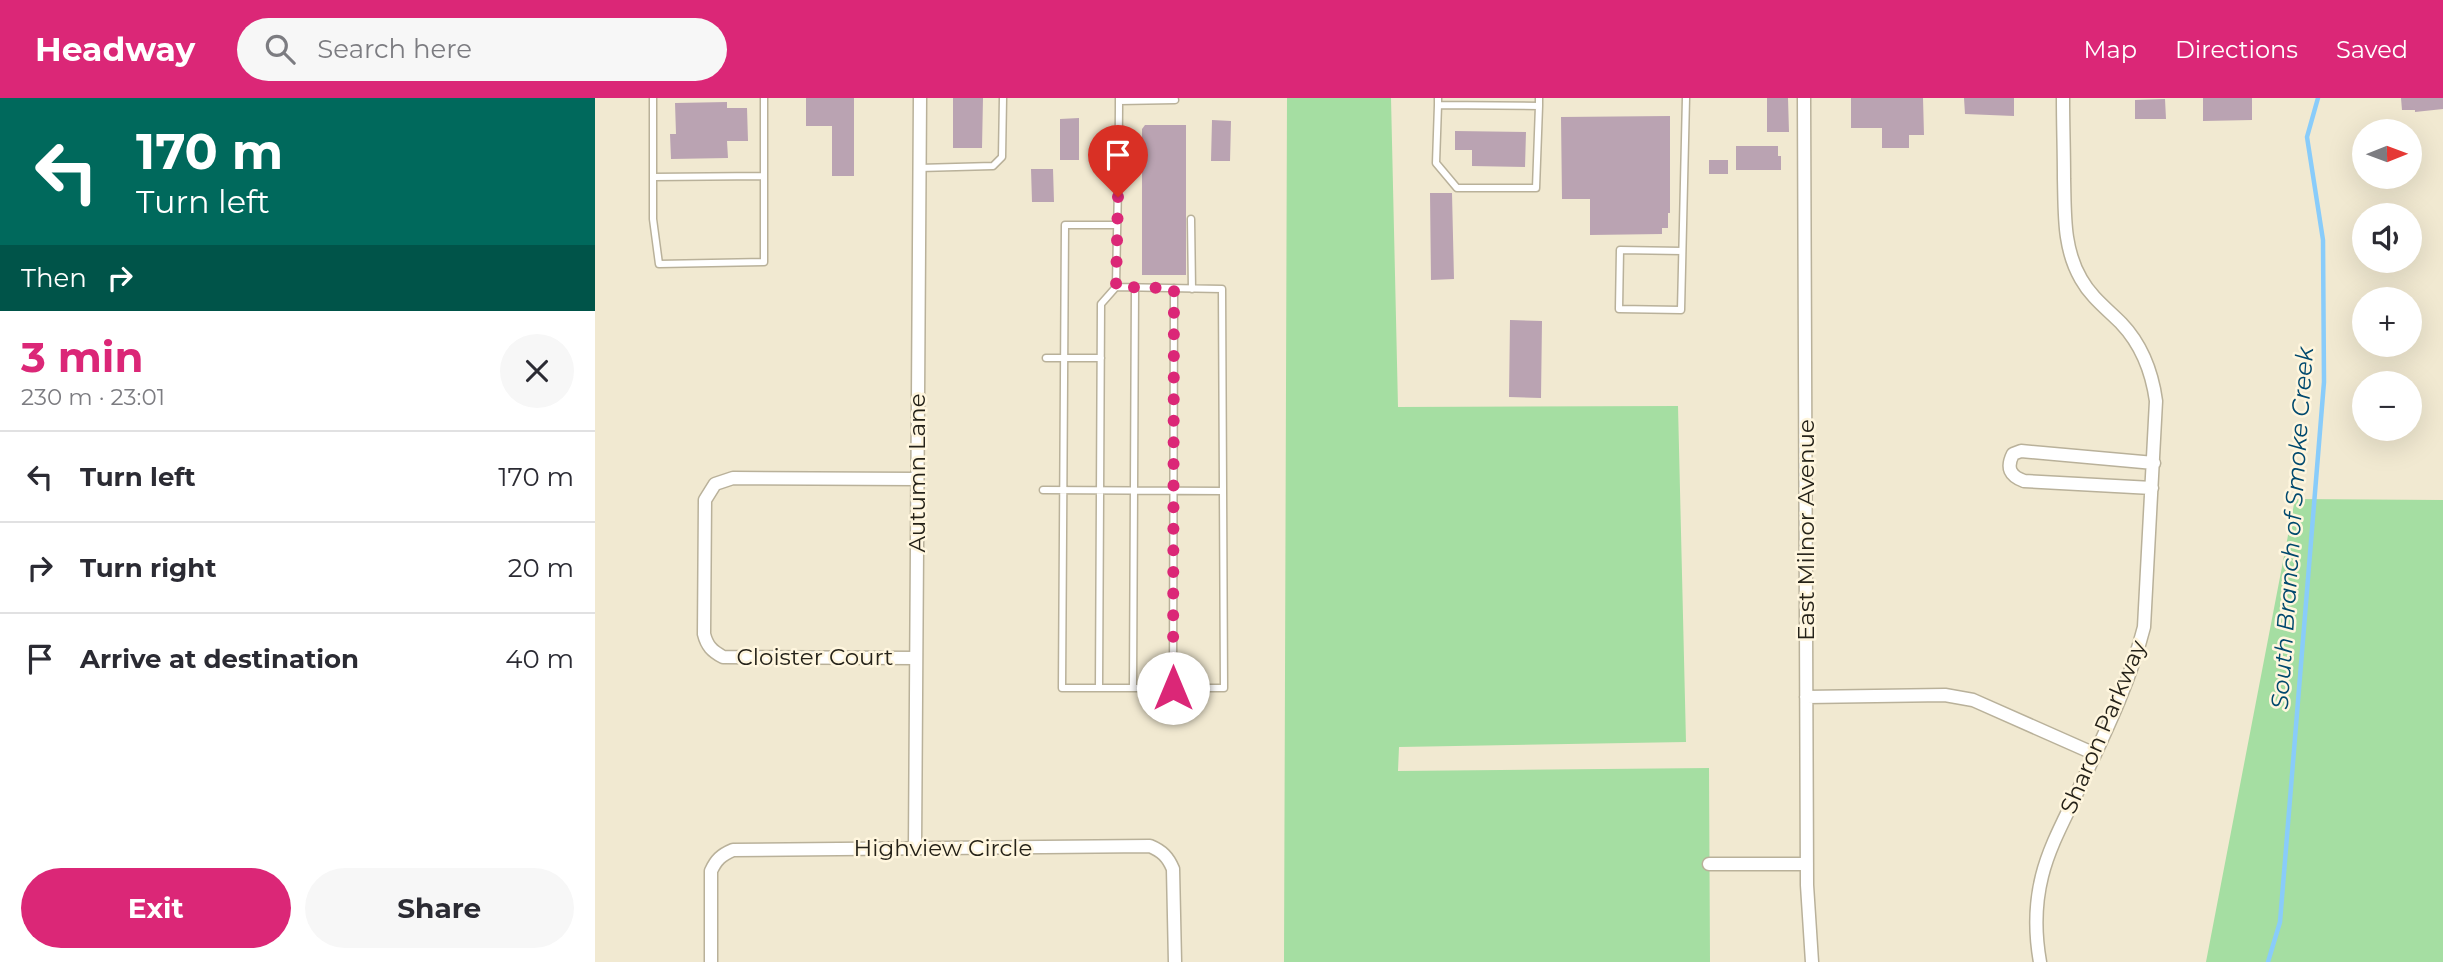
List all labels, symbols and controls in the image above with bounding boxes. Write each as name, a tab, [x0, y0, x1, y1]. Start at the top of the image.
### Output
search box	[237, 18, 727, 81]
text: Headway	[35, 29, 195, 69]
icon: search	[261, 30, 299, 68]
text: Search here	[317, 33, 472, 65]
text: Map	[2084, 35, 2137, 64]
text: Directions	[2175, 35, 2298, 64]
text: Saved	[2336, 35, 2408, 64]
north arrow	[2352, 119, 2422, 189]
map controls	[2352, 119, 2422, 441]
text: 170 m	[136, 122, 283, 181]
pin	[1088, 125, 1148, 197]
icon: left	[21, 126, 112, 217]
icon: arrive	[1099, 136, 1137, 174]
text: Turn left	[136, 182, 270, 221]
button: sound	[2352, 203, 2422, 273]
icon: right	[101, 259, 139, 297]
text: Then	[21, 262, 87, 294]
button: +	[2352, 287, 2422, 357]
text: 3 min	[21, 331, 143, 383]
button: close	[500, 334, 574, 408]
water label: South Branch of Smoke Creek	[2265, 344, 2319, 710]
button: −	[2352, 371, 2422, 441]
text: 230 m · 23:01	[21, 383, 165, 411]
street label: Autumn Lane	[903, 393, 931, 553]
street label: East Milnor Avenue	[1792, 419, 1820, 641]
icon: left	[21, 458, 59, 496]
text: Turn left	[80, 461, 196, 493]
text: 170 m	[498, 461, 574, 493]
icon: right	[21, 549, 59, 587]
text: Turn right	[80, 552, 216, 584]
text: 20 m	[508, 552, 574, 584]
street label: Sharon Parkway	[2054, 636, 2152, 818]
icon: arrive	[21, 640, 59, 678]
text: Arrive at destination	[80, 643, 359, 675]
text: 40 m	[505, 643, 574, 675]
street label: Cloister Court	[737, 643, 893, 671]
position arrow	[1136, 651, 1210, 725]
street label: Highview Circle	[854, 834, 1032, 862]
button: Exit	[21, 868, 291, 948]
button: Share	[305, 868, 574, 948]

